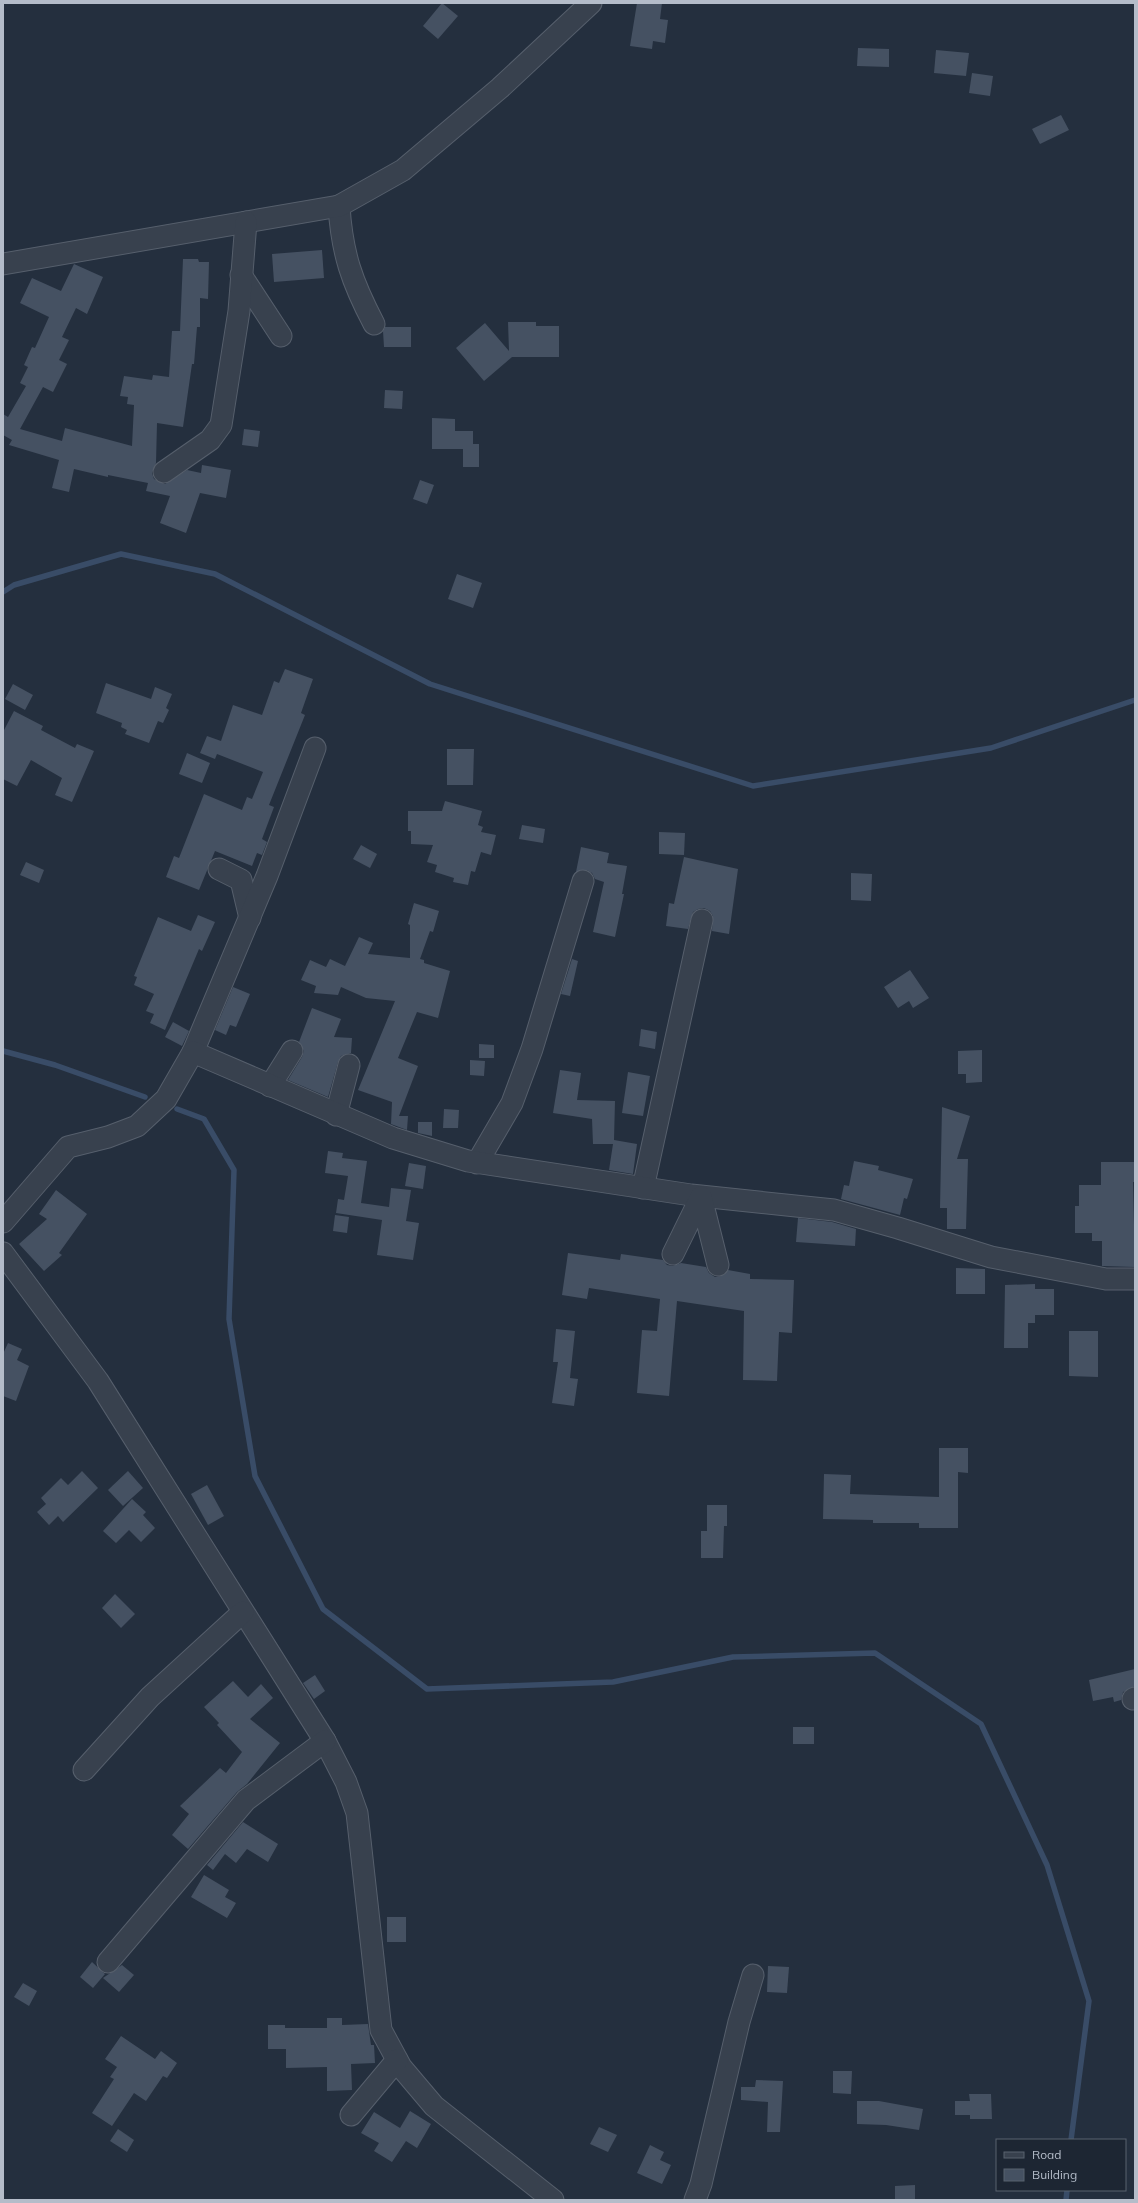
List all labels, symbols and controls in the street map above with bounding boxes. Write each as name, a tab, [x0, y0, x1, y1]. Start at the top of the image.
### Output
legend	[996, 2139, 1126, 2191]
text: Road	[1032, 2147, 1061, 2162]
text: Building	[1032, 2167, 1077, 2182]

